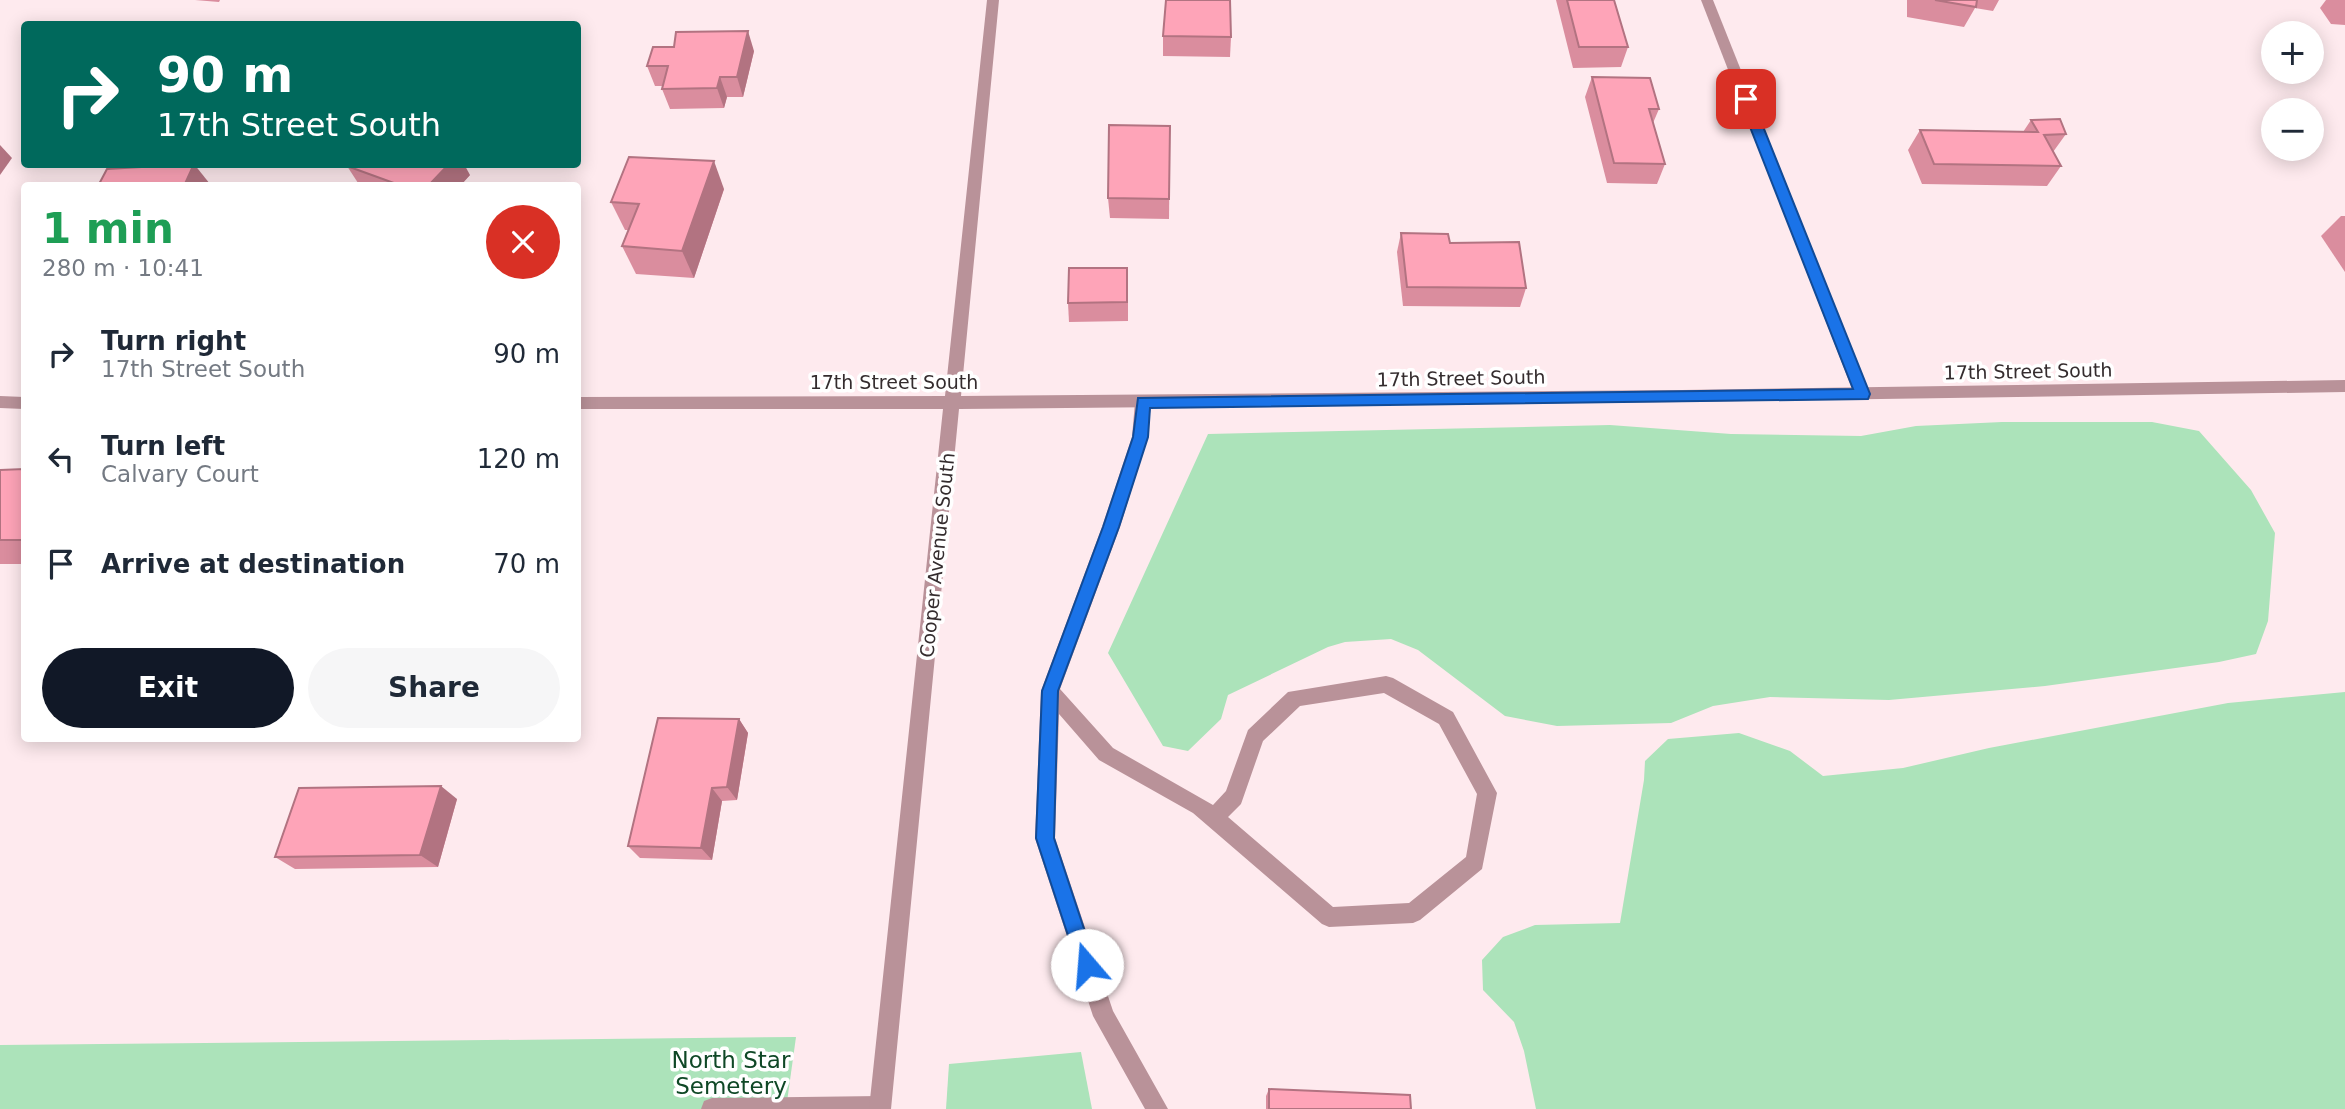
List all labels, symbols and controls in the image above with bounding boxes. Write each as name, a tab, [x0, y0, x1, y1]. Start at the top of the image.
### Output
map controls	[2261, 21, 2324, 161]
button: +	[2261, 21, 2324, 84]
text: 90 m	[157, 47, 293, 104]
icon: right	[42, 49, 133, 140]
pin	[1716, 69, 1776, 129]
icon: arrive	[1727, 80, 1765, 118]
button: −	[2261, 98, 2324, 161]
text: 17th Street South	[157, 106, 441, 144]
text: 1 min	[42, 204, 174, 253]
button: close	[486, 205, 560, 279]
text: 280 m · 10:41	[42, 255, 204, 281]
text: Turn right	[101, 326, 246, 356]
icon: right	[42, 335, 80, 373]
text: 90 m	[493, 339, 560, 369]
text: 17th Street South	[101, 356, 305, 382]
street label: 17th Street South	[1943, 359, 2113, 383]
street label: 17th Street South	[1376, 366, 1546, 390]
street label: 17th Street South	[810, 371, 978, 393]
text: Turn left	[101, 431, 225, 461]
icon: left	[42, 440, 80, 478]
text: 120 m	[477, 444, 560, 474]
street label: Cooper Avenue South	[915, 451, 959, 659]
text: Calvary Court	[101, 461, 259, 487]
icon: arrive	[42, 545, 80, 583]
text: Arrive at destination	[101, 549, 405, 579]
text: 70 m	[493, 549, 560, 579]
button: Exit	[42, 648, 294, 728]
button: Share	[308, 648, 560, 728]
position arrow	[1050, 928, 1124, 1002]
park label: North Star Semetery	[672, 1047, 791, 1099]

